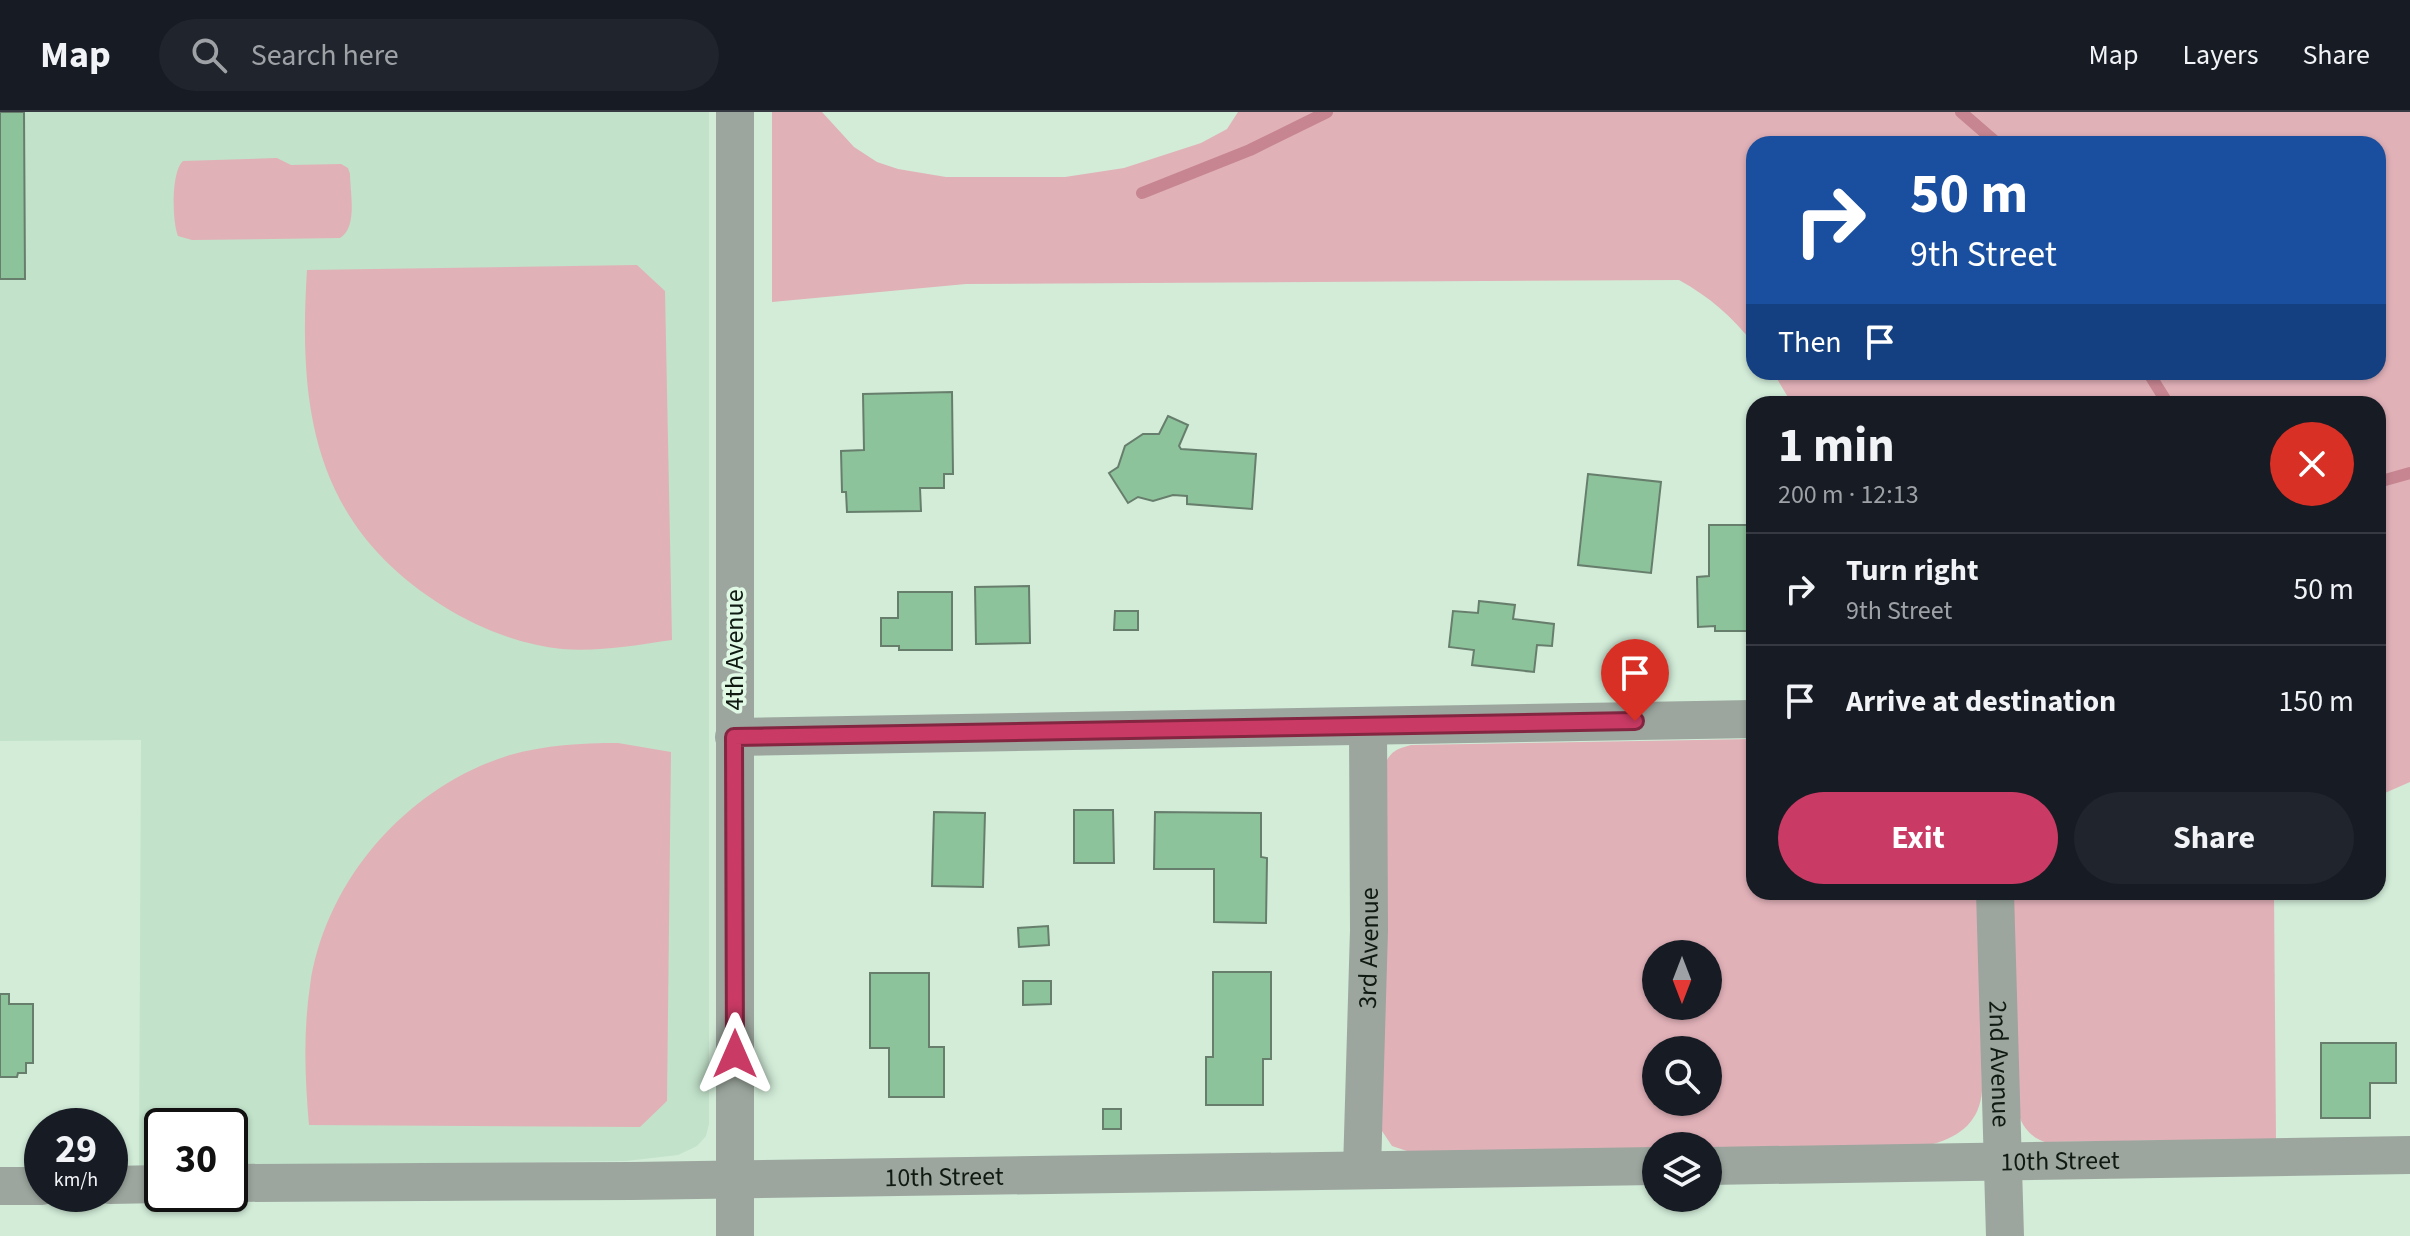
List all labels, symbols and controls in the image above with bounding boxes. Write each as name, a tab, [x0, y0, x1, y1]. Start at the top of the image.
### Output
search box	[159, 19, 719, 91]
text: Map	[40, 28, 111, 82]
icon: search	[187, 33, 231, 77]
text: Search here	[251, 34, 399, 77]
text: Map	[2088, 35, 2138, 75]
text: Layers	[2182, 35, 2258, 75]
text: Share	[2302, 35, 2370, 75]
text: 50 m	[1910, 155, 2028, 234]
icon: right	[1778, 168, 1882, 272]
text: 9th Street	[1910, 229, 2057, 280]
icon: arrive	[1858, 320, 1902, 364]
text: Then	[1778, 321, 1842, 364]
text: 1 min	[1778, 412, 1895, 480]
button: close	[2270, 422, 2354, 506]
text: 200 m · 12:13	[1778, 476, 1919, 513]
text: Turn right	[1846, 549, 1978, 592]
icon: right	[1778, 567, 1822, 611]
text: 50 m	[2293, 568, 2354, 611]
street label: 4th Avenue	[716, 589, 753, 711]
text: 9th Street	[1846, 592, 1952, 629]
pin	[1601, 639, 1669, 721]
icon: arrive	[1613, 651, 1657, 695]
icon: arrive	[1778, 679, 1822, 723]
text: Arrive at destination	[1846, 680, 2116, 723]
text: 150 m	[2278, 680, 2354, 723]
button: Exit	[1778, 792, 2058, 884]
button: Share	[2074, 792, 2354, 884]
street label: 3rd Avenue	[1348, 887, 1388, 1009]
north arrow	[1642, 940, 1722, 1020]
map controls	[1642, 940, 1722, 1212]
street label: 2nd Avenue	[1980, 1000, 2020, 1128]
position arrow	[693, 1012, 777, 1096]
button: search	[1642, 1036, 1722, 1116]
speed limit sign: 30	[144, 1108, 248, 1212]
text: 29	[55, 1121, 97, 1178]
button: layers	[1642, 1132, 1722, 1212]
street label: 10th Street	[2000, 1141, 2120, 1180]
street label: 10th Street	[884, 1157, 1004, 1196]
text: km/h	[54, 1166, 98, 1194]

